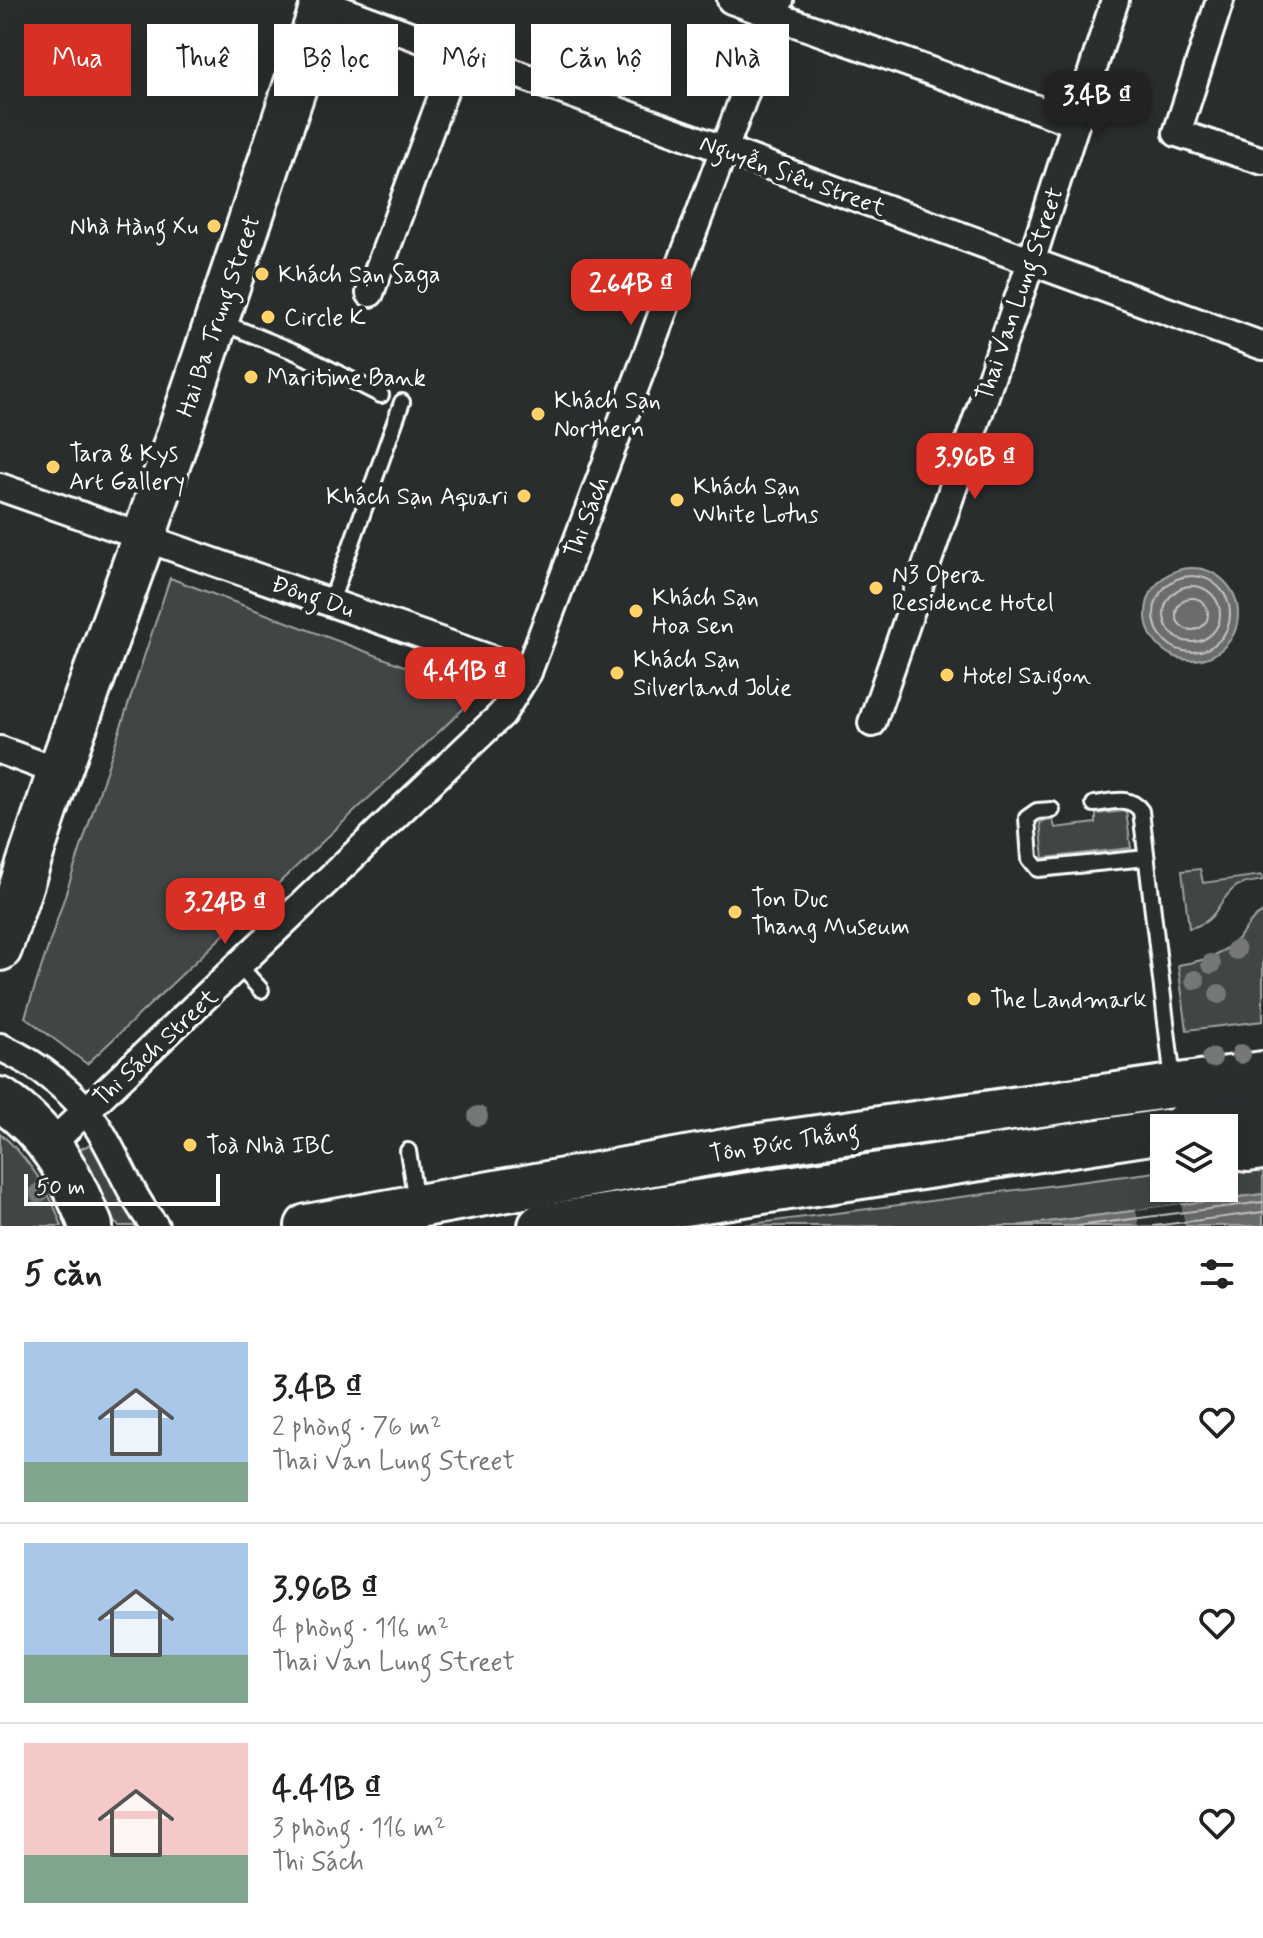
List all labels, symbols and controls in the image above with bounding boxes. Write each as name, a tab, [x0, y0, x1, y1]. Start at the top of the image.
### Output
chip: Mua	[24, 24, 131, 96]
chip: Thuê	[147, 24, 258, 96]
chip: Bộ lọc	[274, 24, 398, 96]
chip: Mới	[414, 24, 515, 96]
chip: Căn hộ	[531, 24, 671, 96]
chip: Nhà	[687, 24, 789, 96]
pin: 3.4B ₫	[1032, 71, 1162, 139]
text: 3.4B ₫	[1062, 80, 1132, 114]
street label: Nguyễn Siêu Street	[694, 128, 890, 227]
street label: Thai Van Lung Street	[969, 183, 1074, 406]
street label: Hai Ba Trung Street	[170, 211, 271, 423]
place label: Nhà Hàng Xu	[70, 212, 198, 246]
marker: Nhà Hàng Xu	[205, 217, 223, 235]
pin: 2.64B ₫	[557, 259, 705, 327]
place label: Khách Sạn Saga	[278, 260, 441, 293]
marker: Khách Sạn Saga	[253, 265, 271, 283]
text: 2.64B ₫	[589, 268, 673, 302]
place label: Circle K	[284, 303, 366, 334]
marker: Circle K	[259, 308, 277, 326]
place label: Maritime Bank	[267, 363, 426, 394]
marker: Maritime Bank	[242, 368, 260, 386]
place label: Khách Sạn Northern	[554, 386, 661, 445]
marker: Khách Sạn Northern	[529, 405, 547, 423]
pin: 3.96B ₫	[901, 433, 1049, 501]
place label: Tara & Kys Art Gallery	[69, 439, 185, 498]
text: 3.96B ₫	[934, 442, 1016, 476]
marker: Tara & Kys Art Gallery	[44, 458, 62, 476]
street label: Thi Sách	[558, 472, 617, 563]
place label: Khách Sạn White Lotus	[693, 472, 819, 531]
place label: Khách Sạn Aquari	[326, 482, 508, 513]
marker: Khách Sạn Aquari	[515, 487, 533, 505]
marker: Khách Sạn White Lotus	[668, 491, 686, 509]
place label: N3 Opera Residence Hotel	[892, 560, 1054, 619]
street label: Đông Du	[266, 569, 358, 629]
marker: N3 Opera Residence Hotel	[867, 579, 885, 597]
place label: Khách Sạn Hoa Sen	[652, 583, 759, 642]
marker: Khách Sạn Hoa Sen	[627, 602, 645, 620]
place label: Khách Sạn Silverland Jolie	[633, 645, 792, 704]
pin: 4.41B ₫	[391, 647, 539, 715]
text: 4.41B ₫	[423, 656, 507, 690]
place label: Hotel Saigon	[963, 661, 1091, 695]
marker: Khách Sạn Silverland Jolie	[608, 664, 626, 682]
marker: Hotel Saigon	[938, 666, 956, 684]
pin: 3.24B ₫	[151, 878, 299, 946]
place label: Ton Duc Thang Museum	[751, 884, 910, 943]
text: 3.24B ₫	[184, 887, 266, 921]
marker: Ton Duc Thang Museum	[726, 903, 744, 921]
street label: Thi Sách Street	[87, 982, 225, 1114]
place label: The Landmark	[990, 985, 1147, 1016]
marker: The Landmark	[965, 990, 983, 1008]
map controls	[1150, 1114, 1238, 1202]
button: layers	[1150, 1114, 1238, 1202]
street label: Tôn Đức Thắng	[707, 1116, 862, 1174]
place label: Toà Nhà IBC	[206, 1131, 334, 1162]
marker: Toà Nhà IBC	[181, 1136, 199, 1154]
scale bar	[24, 1170, 220, 1206]
text: 50 m	[36, 1174, 85, 1202]
text: 5 căn	[24, 1252, 102, 1297]
icon: filters	[1195, 1252, 1239, 1296]
text: 3.4B ₫	[272, 1366, 362, 1411]
icon: home	[88, 1374, 184, 1470]
icon: heart	[1195, 1400, 1239, 1444]
text: 2 phòng · 76 m²	[272, 1411, 442, 1445]
text: Thai Van Lung Street	[272, 1445, 515, 1479]
text: 3.96B ₫	[272, 1567, 378, 1612]
icon: home	[88, 1575, 184, 1671]
icon: heart	[1195, 1601, 1239, 1645]
text: 4 phòng · 116 m²	[272, 1612, 449, 1646]
text: Thai Van Lung Street	[272, 1646, 515, 1680]
text: 4.41B ₫	[272, 1767, 381, 1812]
icon: home	[88, 1775, 184, 1871]
icon: heart	[1195, 1801, 1239, 1845]
text: 3 phòng · 116 m²	[272, 1812, 445, 1846]
text: Thi Sách	[272, 1846, 364, 1880]

